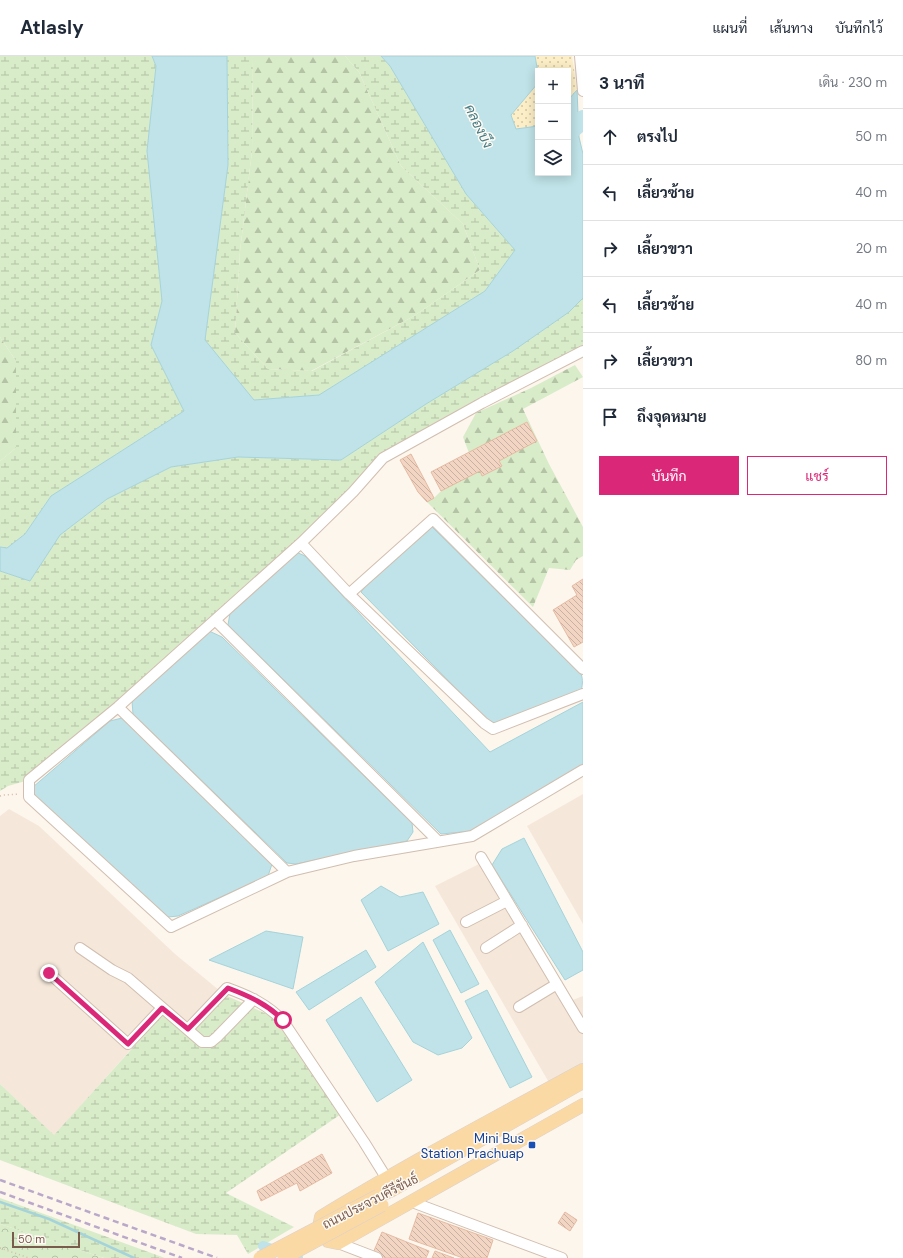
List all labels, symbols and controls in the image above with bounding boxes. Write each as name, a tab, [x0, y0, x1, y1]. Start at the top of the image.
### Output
text: Atlasly	[20, 15, 84, 40]
text: แผนที่	[712, 19, 747, 37]
text: เส้นทาง	[769, 19, 813, 37]
text: บันทึกไว้	[835, 19, 883, 37]
map controls	[535, 68, 571, 176]
button: +	[535, 68, 571, 104]
text: 3 นาที	[599, 72, 645, 94]
text: เดิน · 230 m	[818, 74, 887, 91]
water label: คลองบึง	[461, 101, 497, 151]
button: −	[535, 104, 571, 140]
icon: ahead	[599, 126, 621, 148]
text: ตรงไป	[637, 127, 678, 147]
text: 50 m	[855, 128, 887, 145]
button: layers	[535, 140, 571, 176]
icon: left	[599, 182, 621, 204]
text: เลี้ยวซ้าย	[637, 183, 694, 203]
text: 40 m	[855, 184, 887, 201]
icon: right	[599, 238, 621, 260]
text: เลี้ยวขวา	[637, 239, 693, 259]
text: 20 m	[856, 240, 887, 257]
icon: left	[599, 294, 621, 316]
text: เลี้ยวซ้าย	[637, 295, 694, 315]
text: 40 m	[855, 296, 887, 313]
icon: right	[599, 350, 621, 372]
text: เลี้ยวขวา	[637, 351, 693, 371]
text: 80 m	[855, 352, 887, 369]
icon: arrive	[599, 406, 621, 428]
text: ถึงจุดหมาย	[637, 407, 707, 427]
button: บันทึก	[599, 456, 739, 495]
button: แชร์	[747, 456, 887, 495]
route end	[40, 964, 58, 982]
route start	[274, 1011, 292, 1029]
place label: Mini Bus Station Prachuap	[421, 1130, 524, 1162]
marker: Mini Bus Station Prachuap	[527, 1140, 537, 1150]
street label: ถนนประจวบคีรีขันธ์	[319, 1169, 421, 1233]
scale bar	[12, 1230, 80, 1249]
text: 50 m	[18, 1232, 45, 1246]

